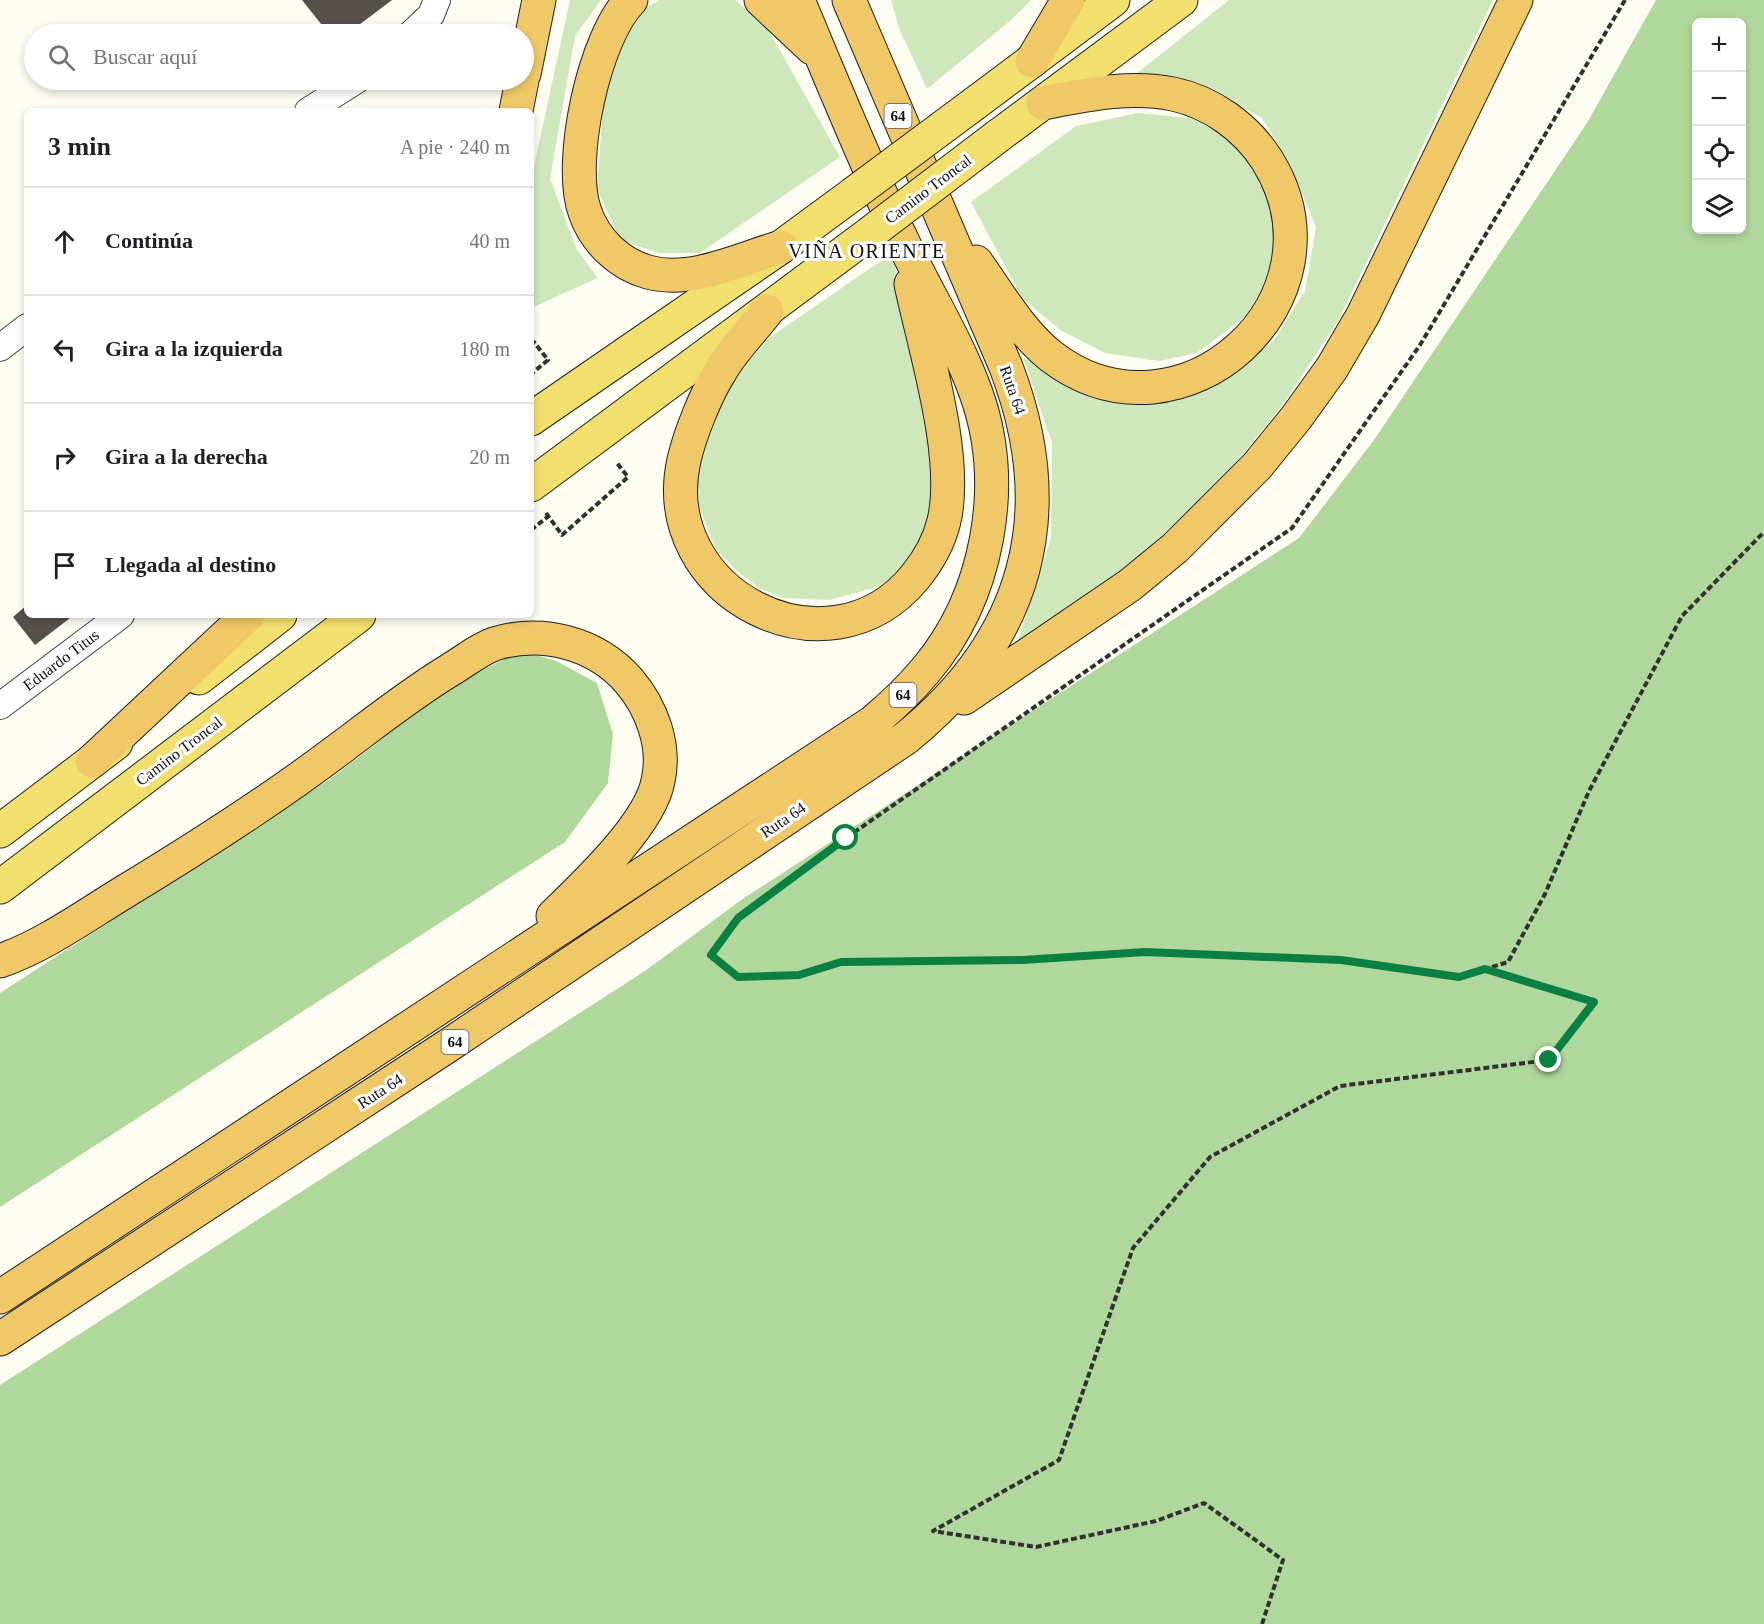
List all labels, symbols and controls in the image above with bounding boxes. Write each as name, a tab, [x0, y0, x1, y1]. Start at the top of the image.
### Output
map controls	[1692, 18, 1746, 234]
button: +	[1692, 18, 1746, 72]
search box	[24, 24, 534, 90]
icon: search	[45, 41, 78, 74]
text: Buscar aquí	[93, 44, 197, 69]
button: −	[1692, 72, 1746, 126]
road number: 64	[884, 104, 912, 128]
button: locate	[1692, 126, 1746, 180]
text: 3 min	[48, 132, 111, 161]
text: A pie · 240 m	[400, 136, 510, 158]
street label: Camino Troncal	[882, 151, 975, 227]
button: layers	[1692, 180, 1746, 234]
icon: ahead	[48, 225, 81, 258]
text: Continúa	[105, 228, 193, 253]
text: 40 m	[469, 230, 510, 252]
district label: VIÑA ORIENTE	[788, 239, 946, 262]
icon: left	[48, 333, 81, 366]
text: Gira a la izquierda	[105, 336, 283, 361]
text: 180 m	[459, 338, 510, 360]
street label: Ruta 64	[997, 363, 1029, 417]
icon: right	[48, 441, 81, 474]
text: Gira a la derecha	[105, 444, 268, 469]
text: 20 m	[469, 446, 510, 468]
icon: arrive	[48, 549, 81, 582]
text: Llegada al destino	[105, 552, 276, 577]
street label: Eduardo Titus	[20, 626, 102, 694]
road number: 64	[890, 683, 916, 707]
street label: Camino Troncal	[133, 713, 226, 789]
street label: Ruta 64	[757, 799, 809, 841]
route start	[832, 824, 858, 850]
road number: 64	[442, 1030, 468, 1054]
route end	[1535, 1046, 1561, 1072]
street label: Ruta 64	[354, 1070, 406, 1112]

